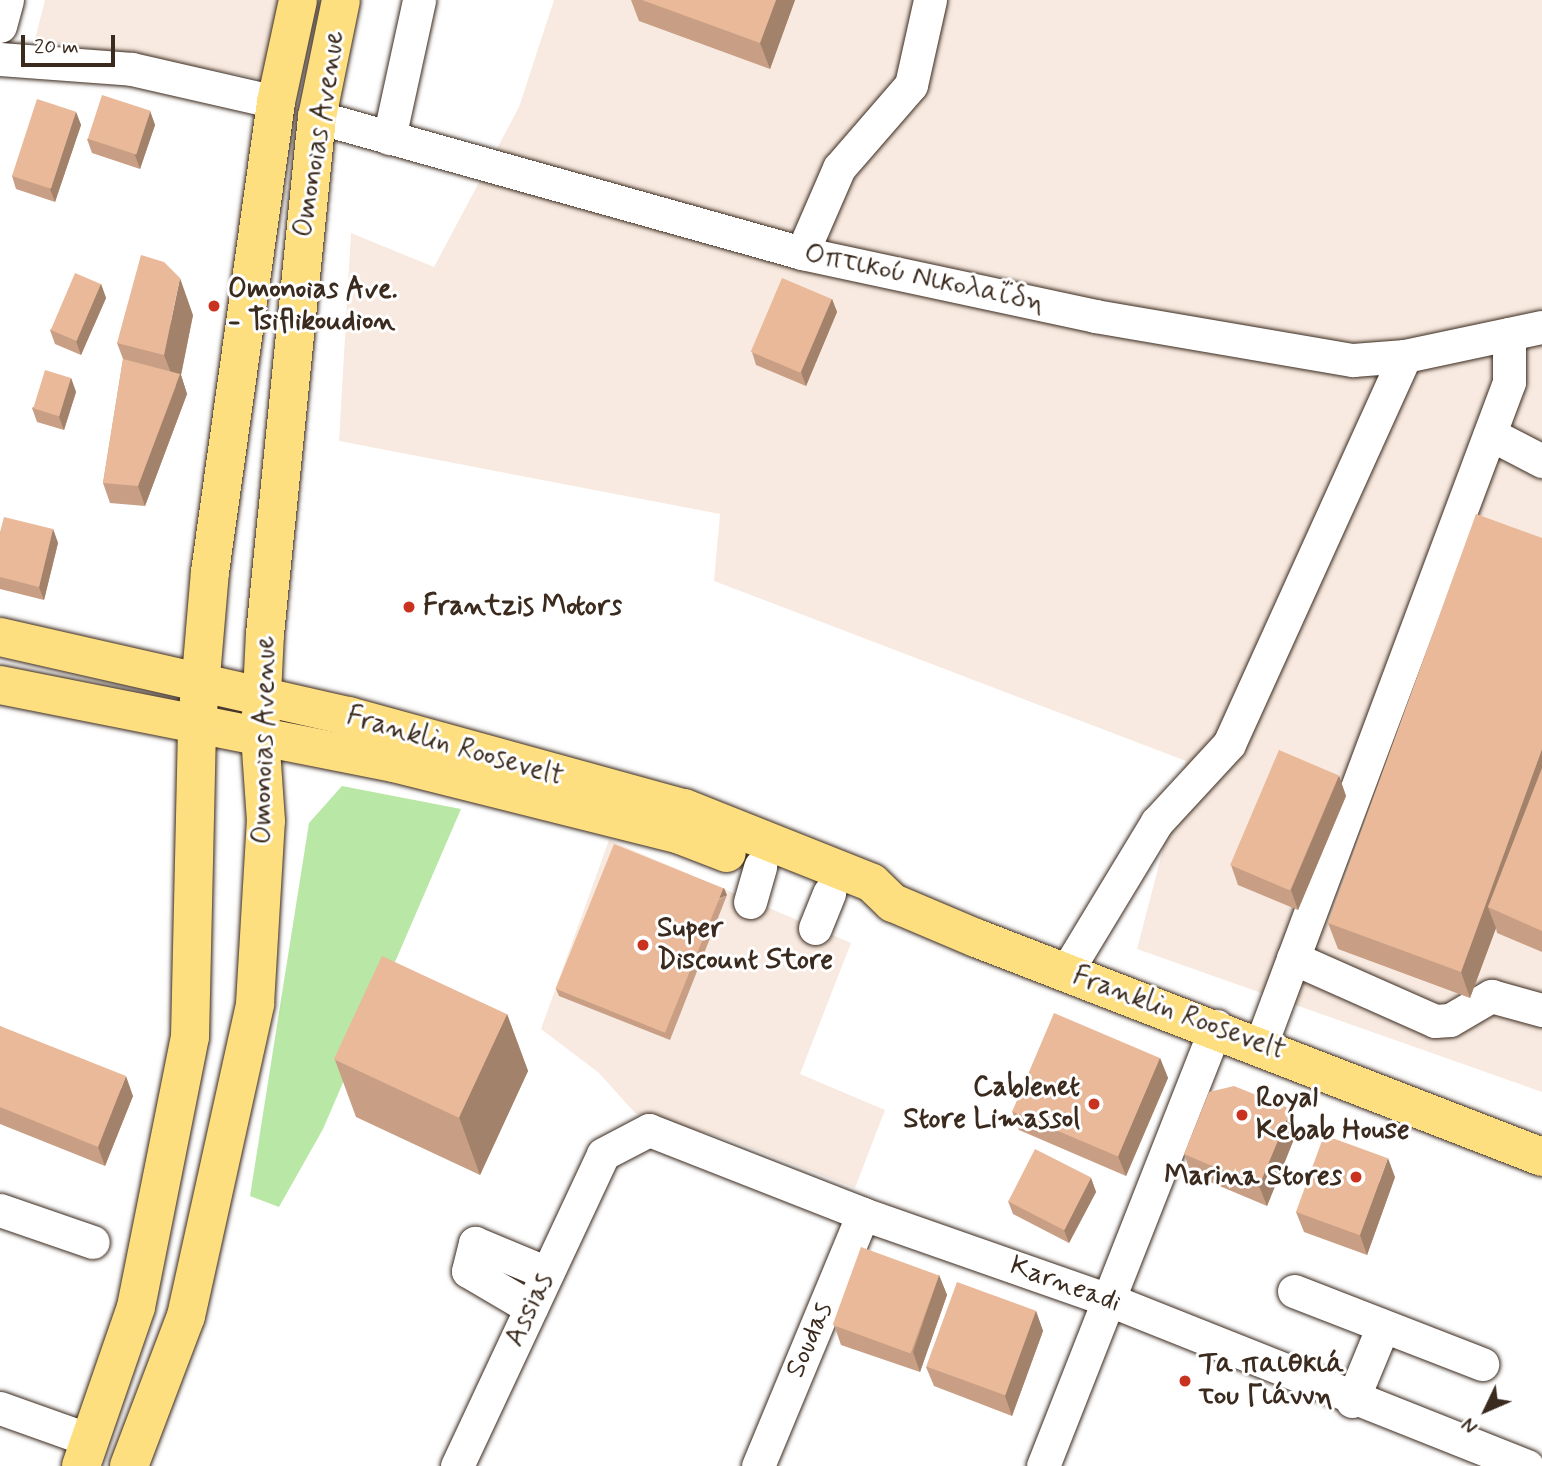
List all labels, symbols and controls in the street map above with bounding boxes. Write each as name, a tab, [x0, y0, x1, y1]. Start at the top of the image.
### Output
scale bar	[24, 21, 119, 65]
street label: Omonoias Avenue	[287, 30, 353, 238]
text: 20 m	[34, 33, 79, 61]
street label: Οπτικού Νικολαΐδη	[801, 237, 1047, 321]
place label: Omonoias Ave. - Tsiflikoudion	[228, 273, 395, 339]
marker: Omonoias Ave. - Tsiflikoudion	[206, 298, 222, 314]
place label: Frantzis Motors	[423, 590, 622, 624]
marker: Frantzis Motors	[401, 599, 417, 615]
street label: Omonoias Avenue	[246, 637, 284, 843]
street label: Franklin Roosevelt	[343, 700, 567, 794]
place label: Super Discount Store	[657, 912, 828, 978]
marker: Super Discount Store	[635, 937, 651, 953]
street label: Franklin Roosevelt	[1069, 960, 1289, 1068]
place label: Cablenet Store Limassol	[905, 1071, 1080, 1137]
place label: Royal Kebab House	[1256, 1082, 1409, 1148]
marker: Cablenet Store Limassol	[1086, 1096, 1102, 1112]
marker: Royal Kebab House	[1234, 1107, 1250, 1123]
place label: Marina Stores	[1164, 1160, 1342, 1194]
marker: Marina Stores	[1348, 1169, 1364, 1185]
street label: Karneadi	[1005, 1249, 1125, 1321]
street label: Assias	[498, 1268, 562, 1352]
street label: Soudas	[779, 1297, 841, 1383]
place label: Τα παιθκιά του Γιάννη	[1199, 1348, 1344, 1414]
marker: Τα παιθκιά του Γιάννη	[1177, 1373, 1193, 1389]
north arrow	[1451, 1375, 1521, 1445]
text: N	[1457, 1412, 1484, 1438]

